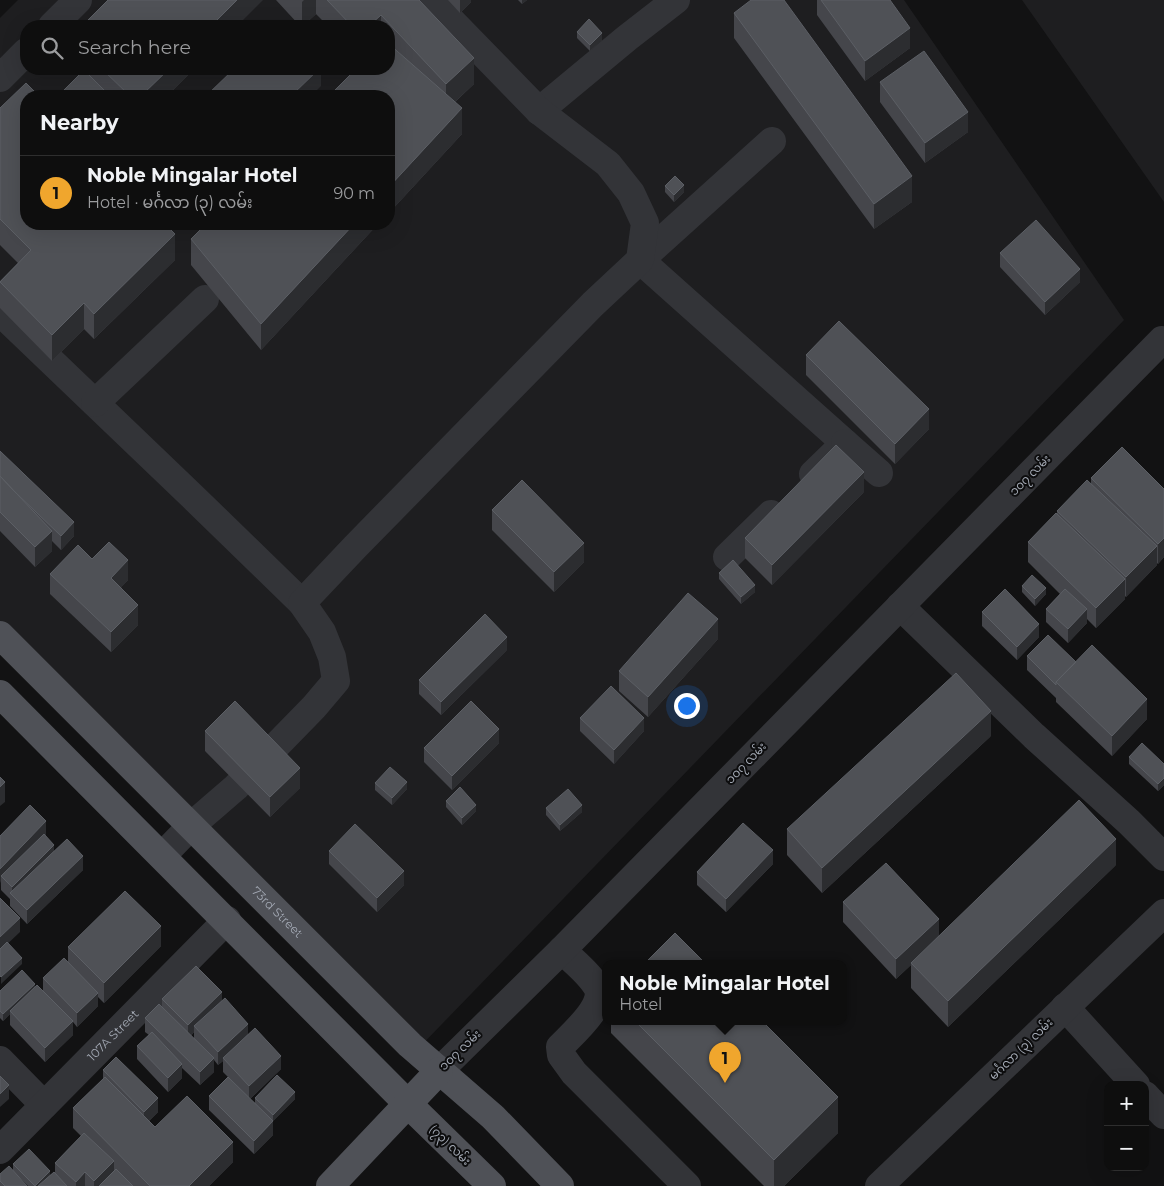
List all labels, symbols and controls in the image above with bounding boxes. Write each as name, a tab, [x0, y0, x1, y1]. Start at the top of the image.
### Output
search box	[20, 20, 395, 75]
icon: search	[38, 34, 66, 62]
text: Search here	[78, 36, 191, 59]
text: Nearby	[40, 110, 119, 135]
text: Noble Mingalar Hotel	[87, 164, 298, 187]
text: 1	[53, 184, 59, 203]
text: 90 m	[333, 184, 375, 203]
text: Hotel · မင်္ဂလာ (၃) လမ်း	[87, 193, 253, 212]
street label: ၁၀၇ လမ်း	[1005, 450, 1055, 500]
your location	[674, 693, 700, 719]
street label: ၁၀၇ လမ်း	[721, 738, 771, 789]
street label: 73rd Street	[249, 883, 306, 941]
popup	[602, 960, 847, 1025]
text: Noble Mingalar Hotel	[619, 972, 830, 995]
text: Hotel	[619, 995, 662, 1014]
street label: 107A Street	[84, 1006, 142, 1064]
street label: မင်္ဂလာ (၃) လမ်း	[985, 1014, 1058, 1085]
street label: ၁၀၇ လမ်း	[435, 1025, 486, 1075]
pin: 1	[709, 1042, 741, 1083]
map controls	[1104, 1081, 1149, 1171]
button: +	[1104, 1081, 1149, 1126]
street label: (၇၃) လမ်း	[424, 1120, 475, 1170]
button: −	[1104, 1126, 1149, 1171]

